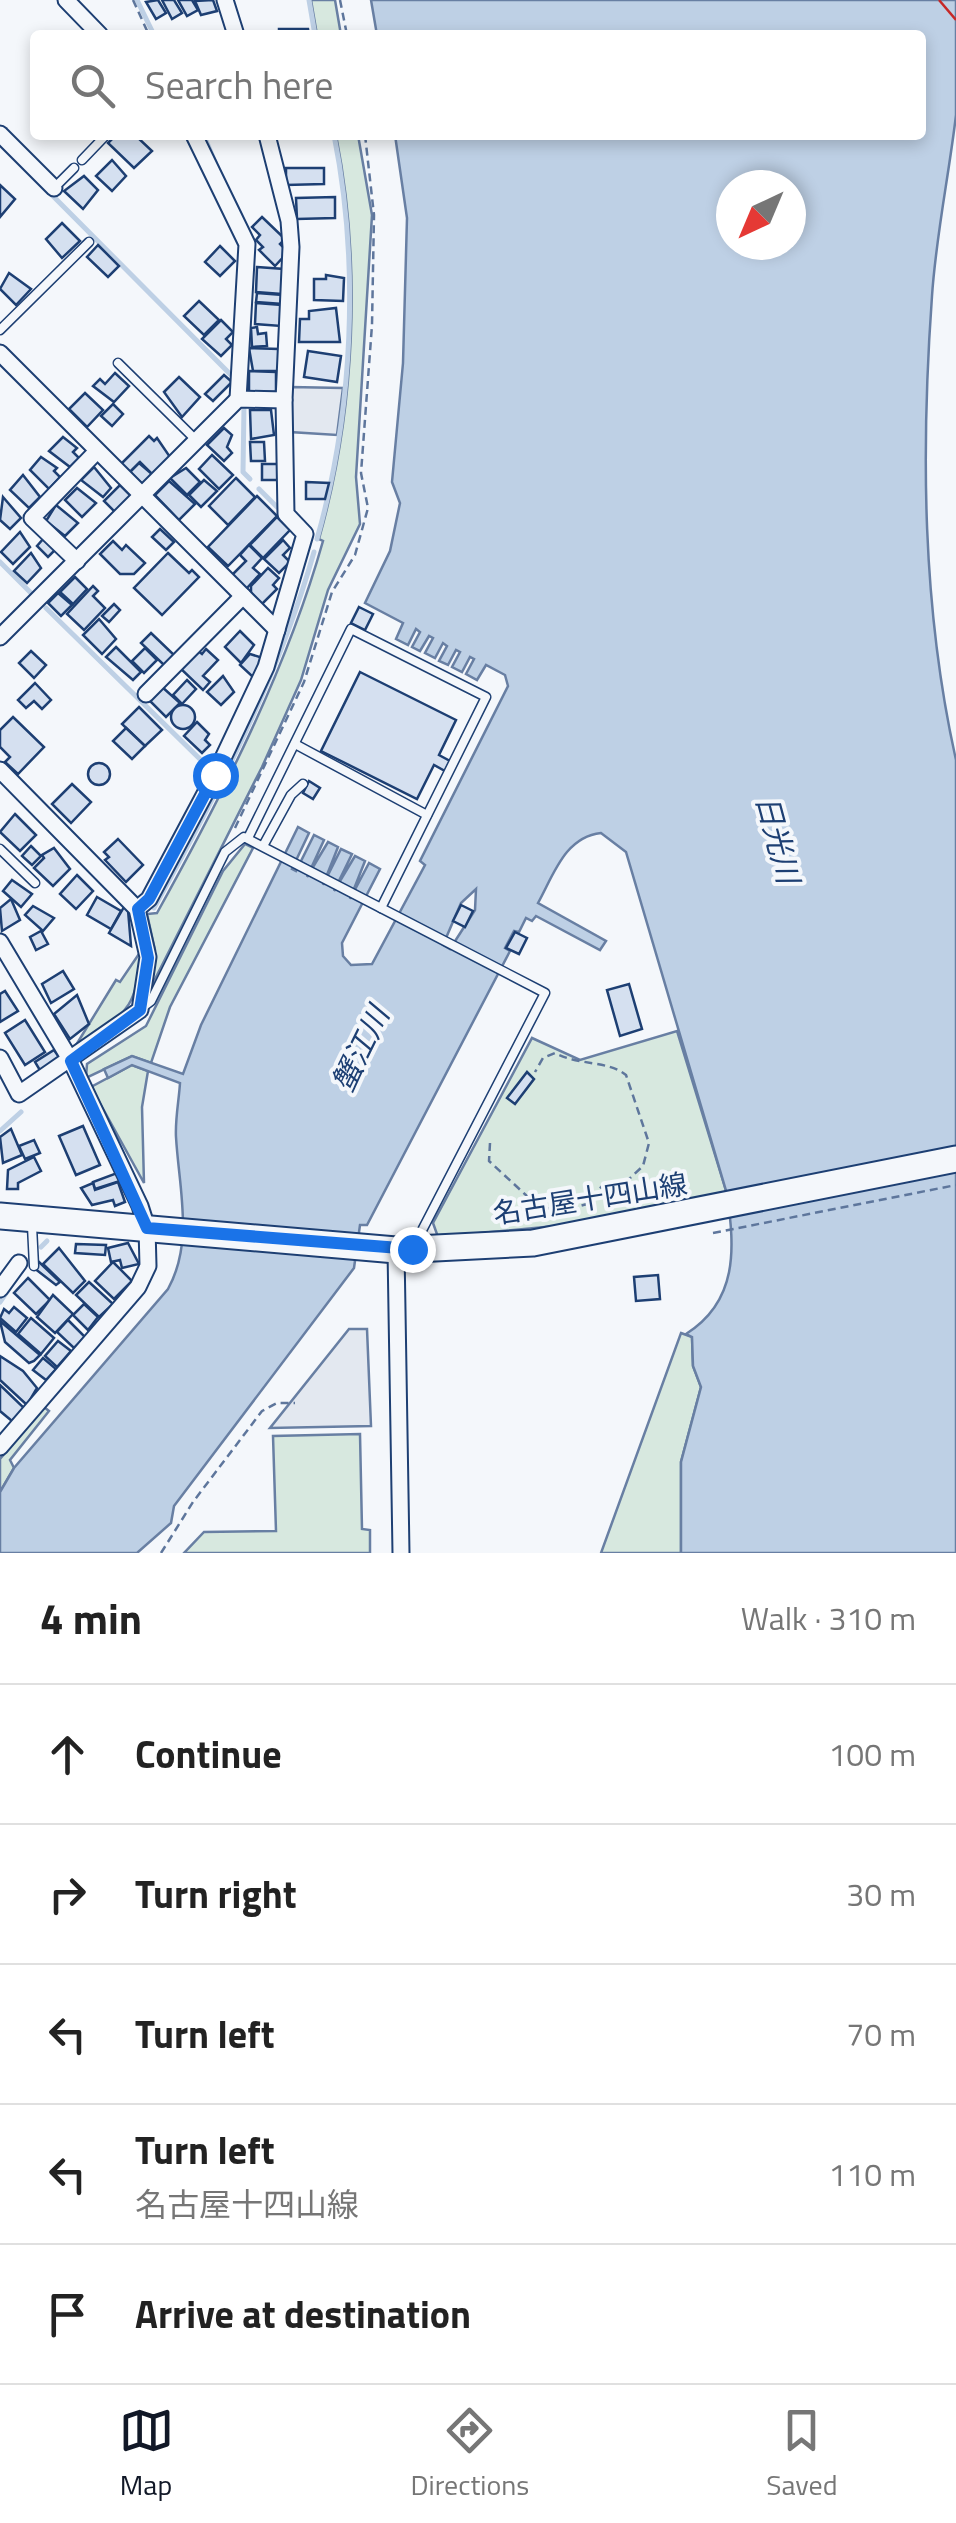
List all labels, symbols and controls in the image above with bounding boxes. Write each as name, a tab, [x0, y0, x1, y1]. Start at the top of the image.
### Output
search box	[30, 30, 926, 140]
text: Search here	[145, 56, 333, 114]
icon: search	[65, 58, 120, 113]
north arrow	[716, 170, 806, 260]
route start	[193, 753, 239, 799]
water label: 日光川	[744, 790, 813, 891]
water label: 蟹江川	[320, 996, 402, 1100]
street label: 名古屋十四山線	[490, 1161, 690, 1235]
route end	[390, 1227, 436, 1273]
text: 4 min	[40, 1586, 142, 1650]
text: Walk · 310 m	[741, 1594, 916, 1642]
text: Continue	[135, 1725, 282, 1783]
icon: ahead	[40, 1727, 95, 1782]
text: 100 m	[828, 1730, 916, 1778]
text: Turn right	[135, 1865, 297, 1923]
icon: right	[40, 1867, 95, 1922]
text: 30 m	[846, 1870, 916, 1918]
text: Turn left	[135, 2005, 275, 2063]
icon: left	[40, 2007, 95, 2062]
text: 70 m	[846, 2010, 916, 2058]
text: Turn left	[135, 2121, 275, 2179]
icon: left	[40, 2147, 95, 2202]
text: 110 m	[828, 2150, 916, 2198]
text: 名古屋十四山線	[135, 2180, 359, 2228]
text: Arrive at destination	[135, 2285, 471, 2343]
icon: arrive	[40, 2287, 95, 2342]
tab: Map	[119, 2403, 174, 2506]
tab: Directions	[411, 2403, 529, 2506]
tab: Saved	[766, 2403, 837, 2506]

